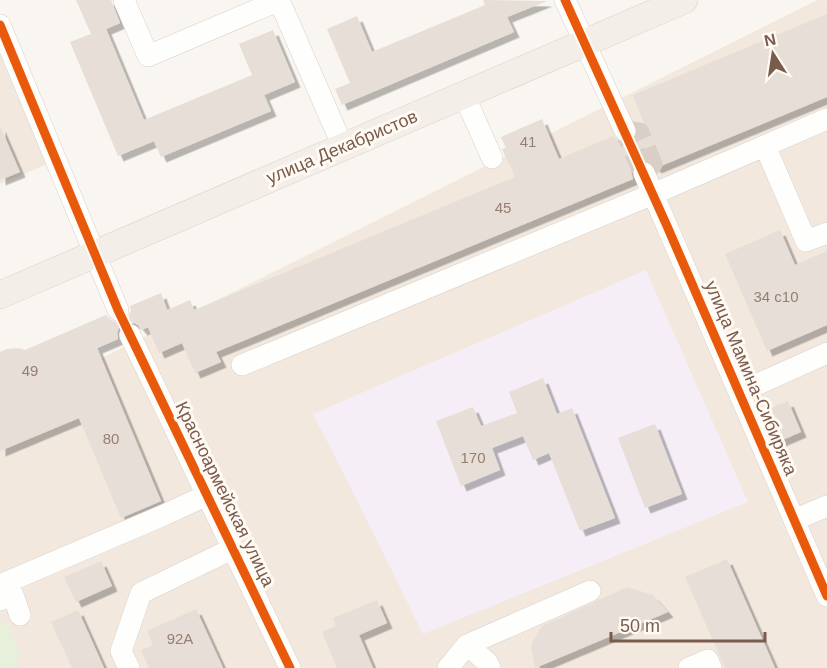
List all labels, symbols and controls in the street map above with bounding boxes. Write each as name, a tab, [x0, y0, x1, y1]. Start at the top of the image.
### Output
north arrow	[743, 24, 803, 84]
text: N	[763, 30, 777, 49]
street label: улица Декабристов	[264, 106, 420, 188]
house number: 41	[520, 133, 536, 150]
house number: 45	[495, 199, 511, 216]
street label: улица Мамина-Сибиряка	[701, 278, 801, 479]
house number: 34 с10	[753, 288, 799, 305]
house number: 49	[22, 362, 38, 379]
street label: Красноармейская улица	[171, 398, 279, 591]
house number: 80	[103, 430, 119, 447]
house number: 170	[460, 449, 486, 466]
scale bar	[611, 605, 766, 643]
text: 50 m	[620, 616, 660, 636]
house number: 92А	[167, 630, 193, 647]

